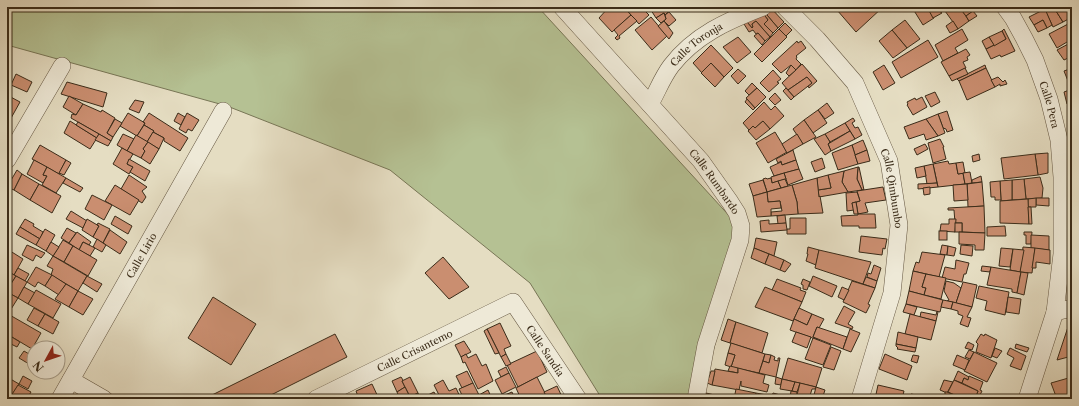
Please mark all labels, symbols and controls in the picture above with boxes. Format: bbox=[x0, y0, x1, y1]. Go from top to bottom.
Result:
street label: Calle Toronja bbox=[667, 19, 725, 69]
street label: Calle Pera bbox=[1037, 79, 1063, 130]
street label: Calle Rumbardo bbox=[687, 146, 743, 217]
street label: Calle Qimbumbo bbox=[878, 146, 906, 229]
street label: Calle Lirio bbox=[123, 230, 159, 280]
street label: Calle Sandía bbox=[524, 322, 568, 379]
street label: Calle Crisantemo bbox=[375, 326, 455, 375]
north arrow bbox=[26, 340, 66, 380]
text: N bbox=[30, 358, 47, 375]

